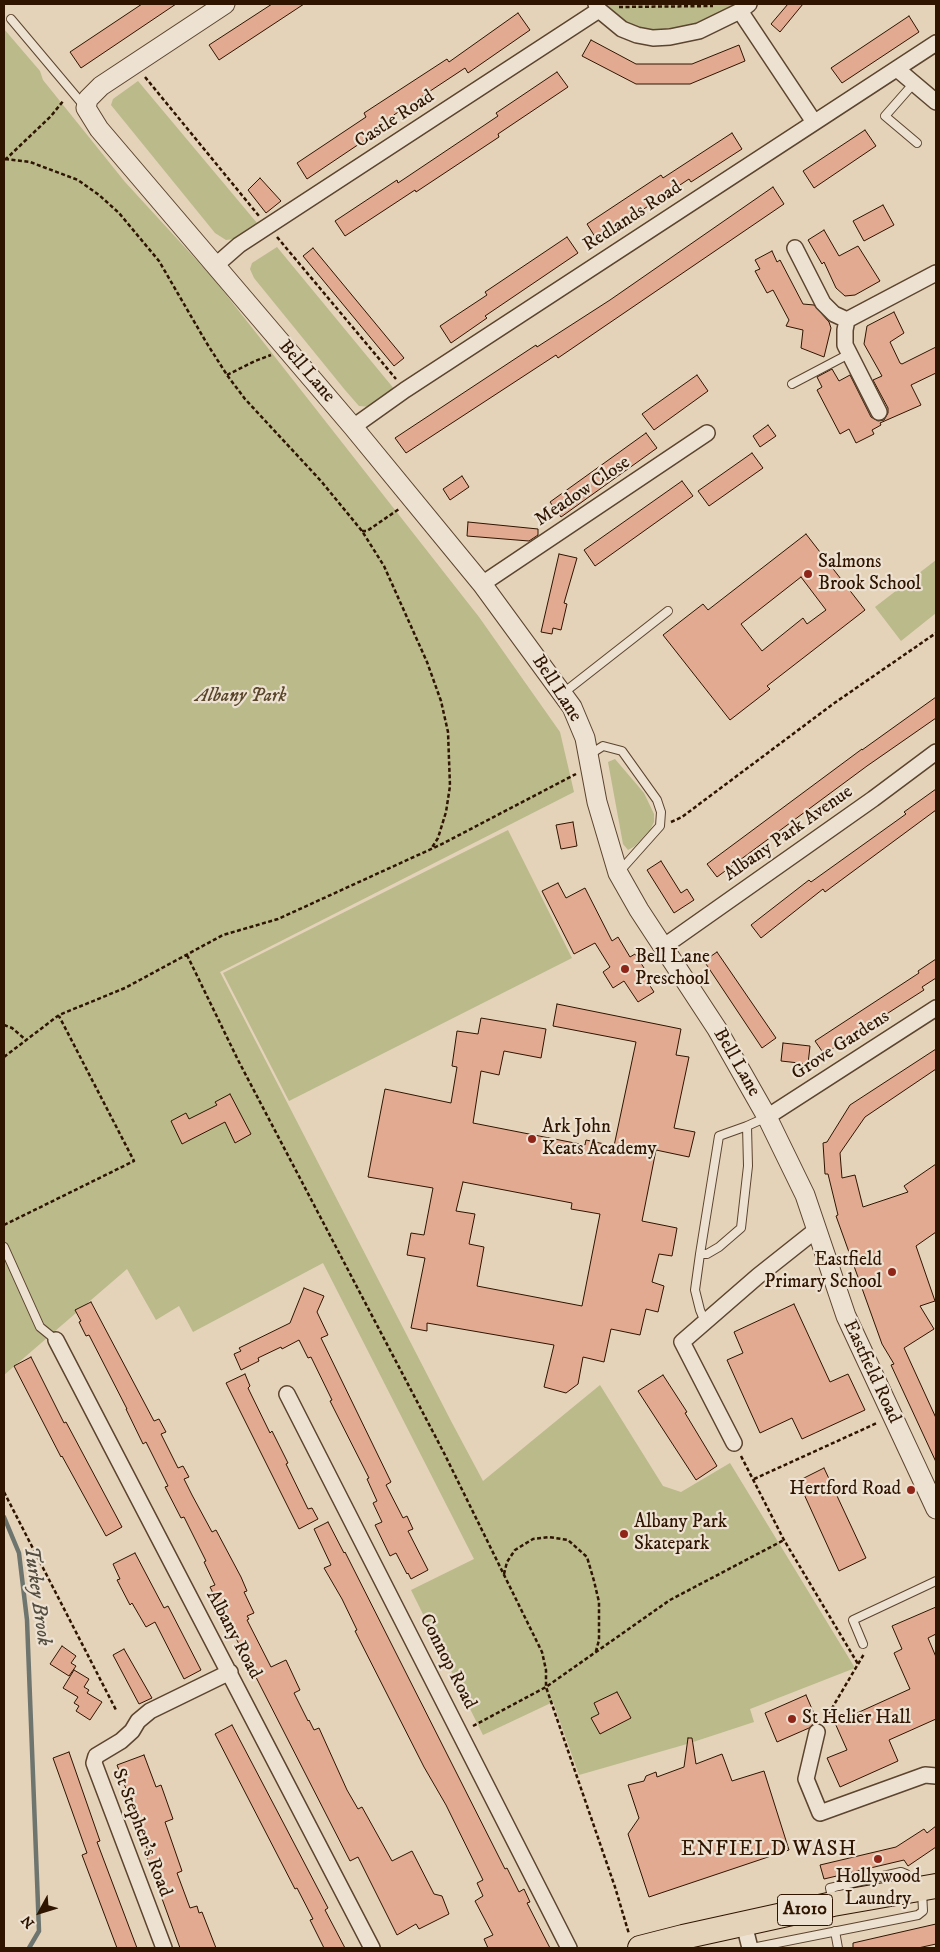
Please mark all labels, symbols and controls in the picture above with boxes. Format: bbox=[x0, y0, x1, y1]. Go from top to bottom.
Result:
street label: Castle Road bbox=[351, 86, 439, 154]
street label: Redlands Road bbox=[579, 177, 687, 257]
street label: Bell Lane bbox=[273, 336, 339, 408]
street label: Meadow Close bbox=[531, 452, 635, 532]
place label: Salmons Brook School bbox=[818, 552, 921, 596]
marker: Salmons Brook School bbox=[802, 568, 814, 580]
street label: Bell Lane bbox=[526, 651, 586, 727]
park label: Albany Park bbox=[195, 686, 287, 708]
street label: Albany Park Avenue bbox=[720, 781, 858, 887]
place label: Bell Lane Preschool bbox=[635, 947, 710, 991]
marker: Bell Lane Preschool bbox=[619, 963, 631, 975]
street label: Grove Gardens bbox=[788, 1006, 894, 1086]
street label: Bell Lane bbox=[707, 1025, 765, 1101]
place label: Ark John Keats Academy bbox=[542, 1117, 656, 1161]
marker: Ark John Keats Academy bbox=[526, 1133, 538, 1145]
place label: Eastfield Primary School bbox=[764, 1250, 882, 1294]
marker: Eastfield Primary School bbox=[886, 1266, 898, 1278]
street label: Eastfield Road bbox=[837, 1317, 905, 1427]
place label: Hertford Road bbox=[789, 1479, 901, 1501]
marker: Hertford Road bbox=[905, 1484, 917, 1496]
place label: Albany Park Skatepark bbox=[634, 1512, 727, 1556]
marker: Albany Park Skatepark bbox=[618, 1528, 630, 1540]
water label: Turkey Brook bbox=[17, 1545, 55, 1647]
street label: Albany Road bbox=[200, 1587, 266, 1683]
street label: Connop Road bbox=[413, 1611, 481, 1713]
place label: St Helier Hall bbox=[802, 1708, 911, 1730]
marker: St Helier Hall bbox=[786, 1713, 798, 1725]
street label: St Stephen's Road bbox=[106, 1766, 176, 1900]
district label: ENFIELD WASH bbox=[679, 1838, 859, 1864]
marker: Hollywood Laundry bbox=[872, 1853, 884, 1865]
place label: Hollywood Laundry bbox=[835, 1867, 921, 1911]
north arrow bbox=[15, 1887, 65, 1937]
road number: A1010 bbox=[778, 1894, 832, 1926]
text: N bbox=[18, 1911, 39, 1932]

